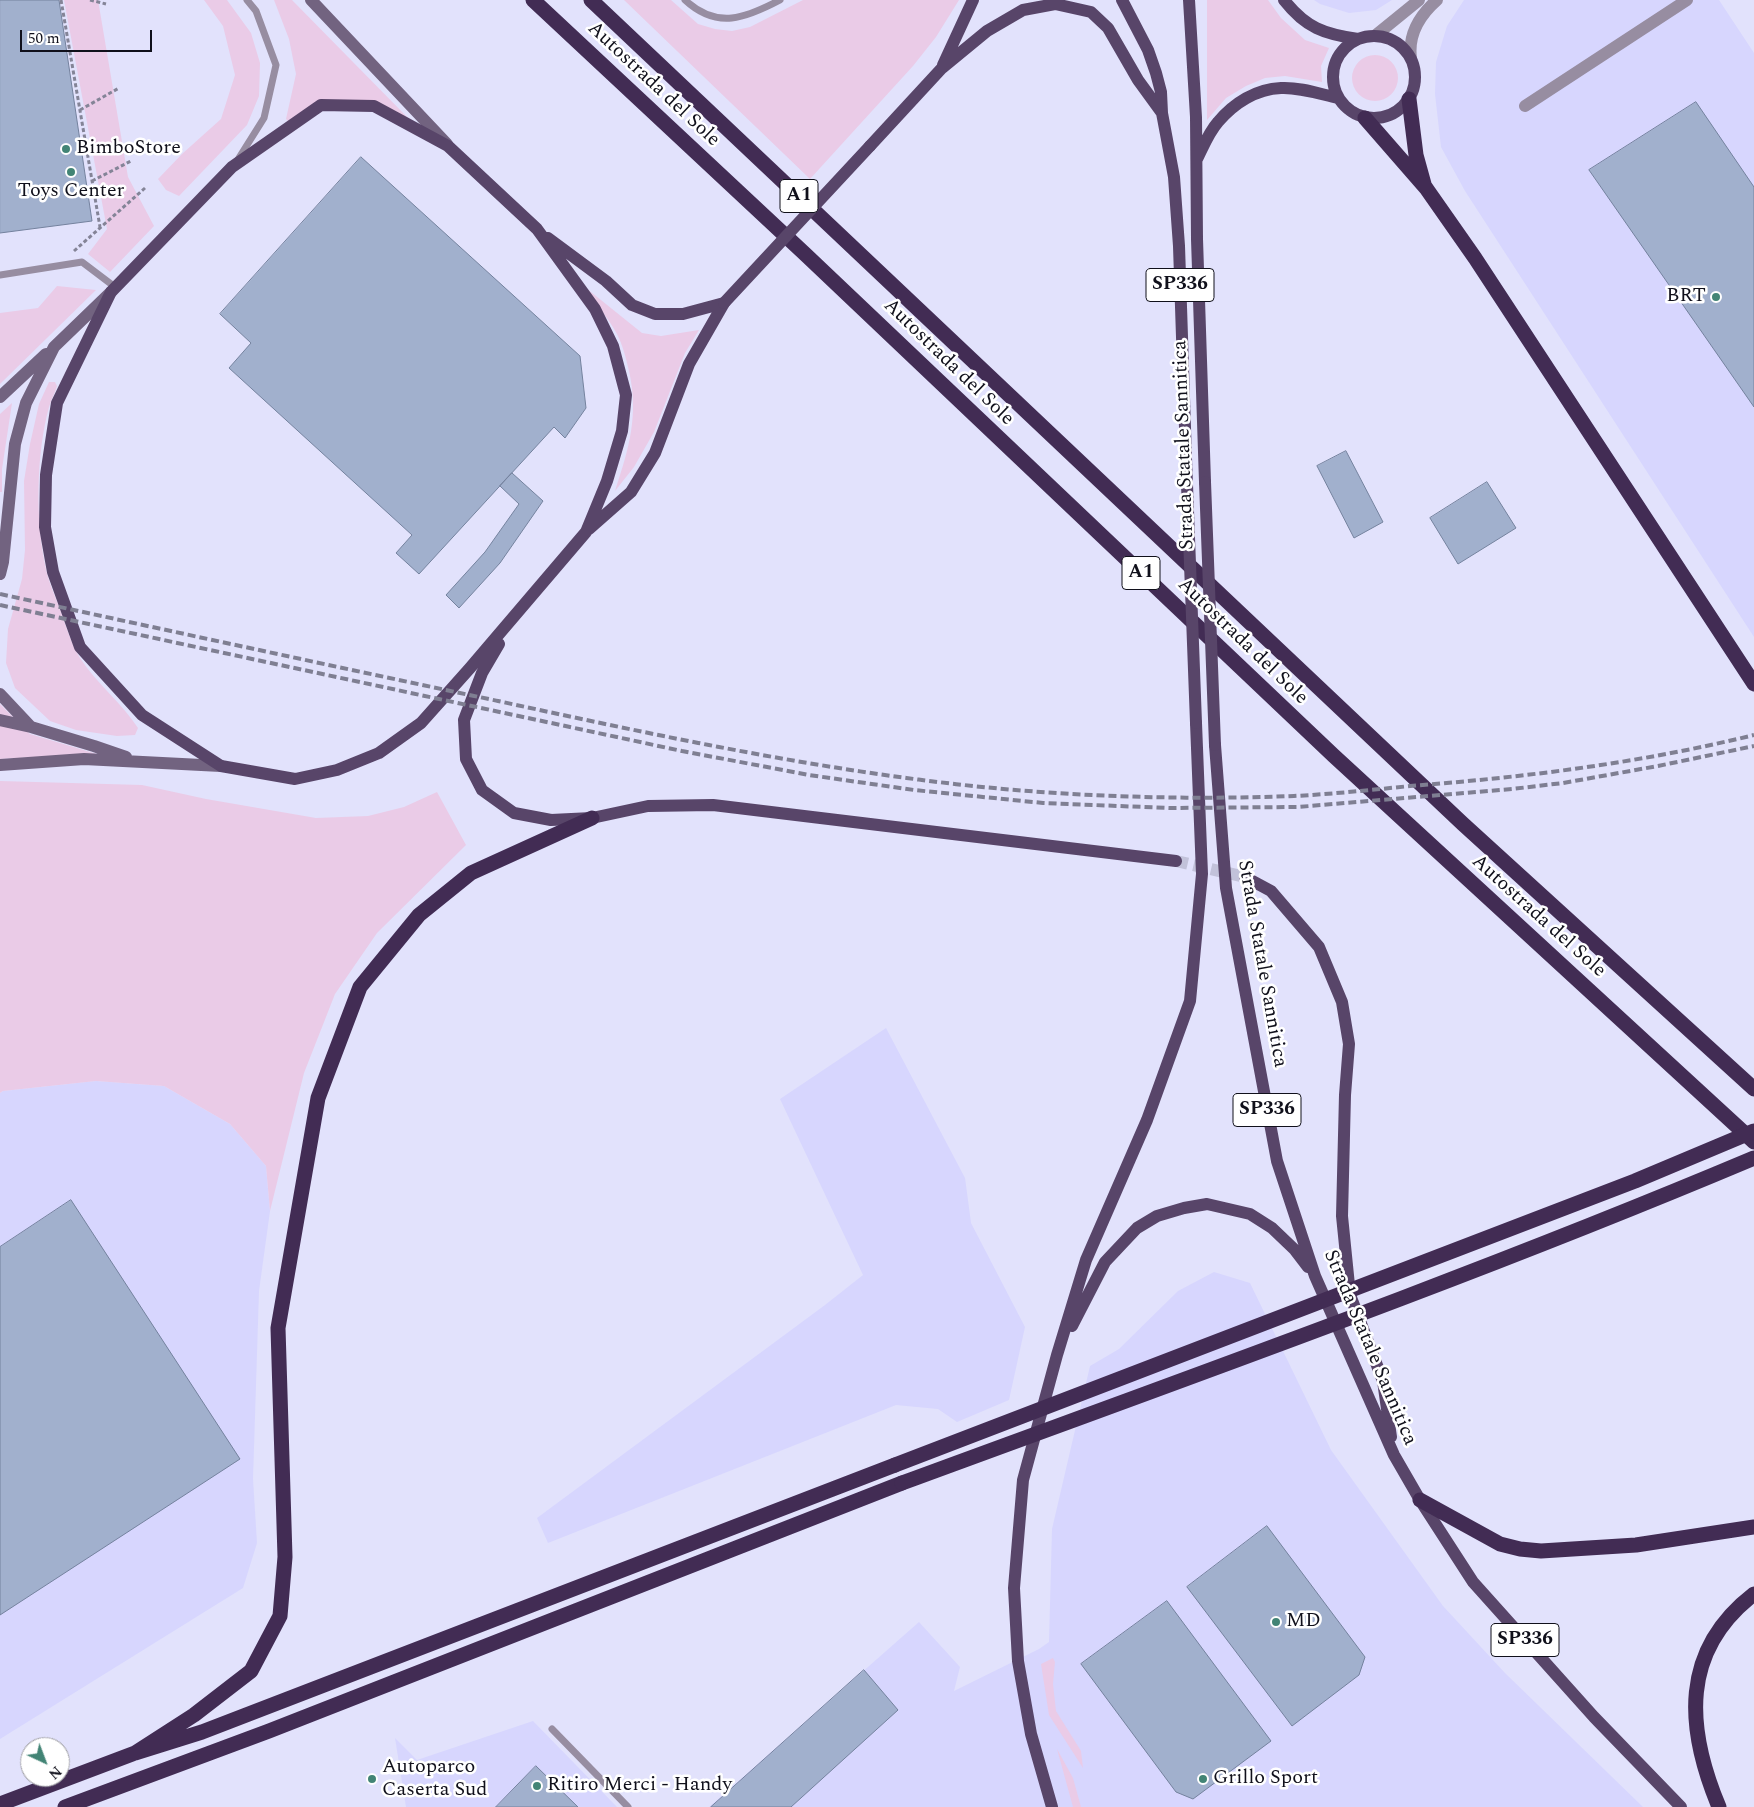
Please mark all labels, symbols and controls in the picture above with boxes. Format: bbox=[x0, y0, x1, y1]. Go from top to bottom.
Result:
street label: Autostrada del Sole bbox=[582, 17, 724, 153]
scale bar bbox=[22, 20, 155, 52]
text: 50 m bbox=[28, 27, 60, 50]
place label: BimboStore bbox=[76, 137, 181, 161]
marker: BimboStore bbox=[60, 143, 72, 155]
marker: Toys Center bbox=[65, 166, 77, 178]
place label: Toys Center bbox=[17, 180, 125, 204]
road number: A1 bbox=[780, 180, 818, 212]
road number: SP336 bbox=[1146, 268, 1214, 302]
place label: BRT bbox=[1666, 285, 1706, 309]
marker: BRT bbox=[1710, 291, 1722, 303]
street label: Autostrada del Sole bbox=[878, 294, 1018, 432]
street label: Strada Statale Sannitica bbox=[1169, 340, 1201, 550]
road number: A1 bbox=[1122, 556, 1160, 590]
street label: Autostrada del Sole bbox=[1172, 573, 1312, 711]
street label: Autostrada del Sole bbox=[1466, 850, 1610, 984]
street label: Strada Statale Sannitica bbox=[1231, 859, 1291, 1069]
road number: SP336 bbox=[1233, 1094, 1301, 1126]
street label: Strada Statale Sannitica bbox=[1317, 1247, 1421, 1449]
place label: MD bbox=[1286, 1610, 1321, 1634]
marker: MD bbox=[1270, 1616, 1282, 1628]
road number: SP336 bbox=[1491, 1624, 1559, 1656]
north arrow bbox=[20, 1737, 70, 1787]
place label: Autoparco Caserta Sud bbox=[382, 1756, 487, 1803]
text: N bbox=[44, 1761, 66, 1784]
place label: Grillo Sport bbox=[1213, 1767, 1318, 1791]
marker: Autoparco Caserta Sud bbox=[366, 1773, 378, 1785]
marker: Grillo Sport bbox=[1197, 1773, 1209, 1785]
place label: Ritiro Merci - Handy bbox=[547, 1774, 732, 1798]
marker: Ritiro Merci - Handy bbox=[531, 1780, 543, 1792]

